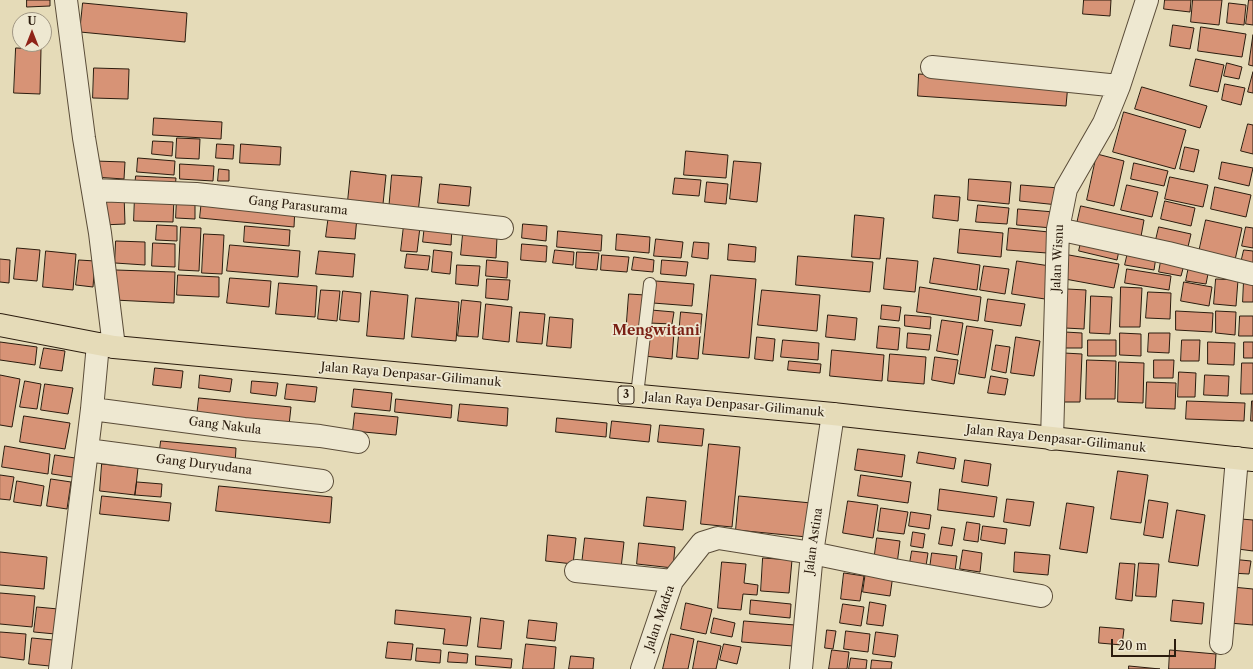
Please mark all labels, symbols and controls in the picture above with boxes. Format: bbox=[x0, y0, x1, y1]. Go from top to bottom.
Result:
north arrow bbox=[12, 12, 52, 52]
text: U bbox=[28, 14, 36, 28]
street label: Gang Parasurama bbox=[248, 194, 348, 218]
street label: Jalan Wisnu bbox=[1049, 224, 1067, 292]
district label: Mengwitani bbox=[612, 323, 700, 339]
street label: Jalan Raya Denpasar-Gilimanuk bbox=[320, 360, 502, 390]
road number: 3 bbox=[618, 386, 634, 404]
street label: Jalan Raya Denpasar-Gilimanuk bbox=[643, 390, 825, 420]
street label: Gang Nakula bbox=[188, 414, 262, 438]
street label: Jalan Raya Denpasar-Gilimanuk bbox=[965, 422, 1147, 456]
street label: Gang Duryudana bbox=[155, 452, 253, 478]
street label: Jalan Astina bbox=[802, 507, 826, 575]
street label: Jalan Madra bbox=[642, 584, 678, 652]
scale bar bbox=[1113, 631, 1178, 657]
text: 20 m bbox=[1118, 638, 1147, 653]

